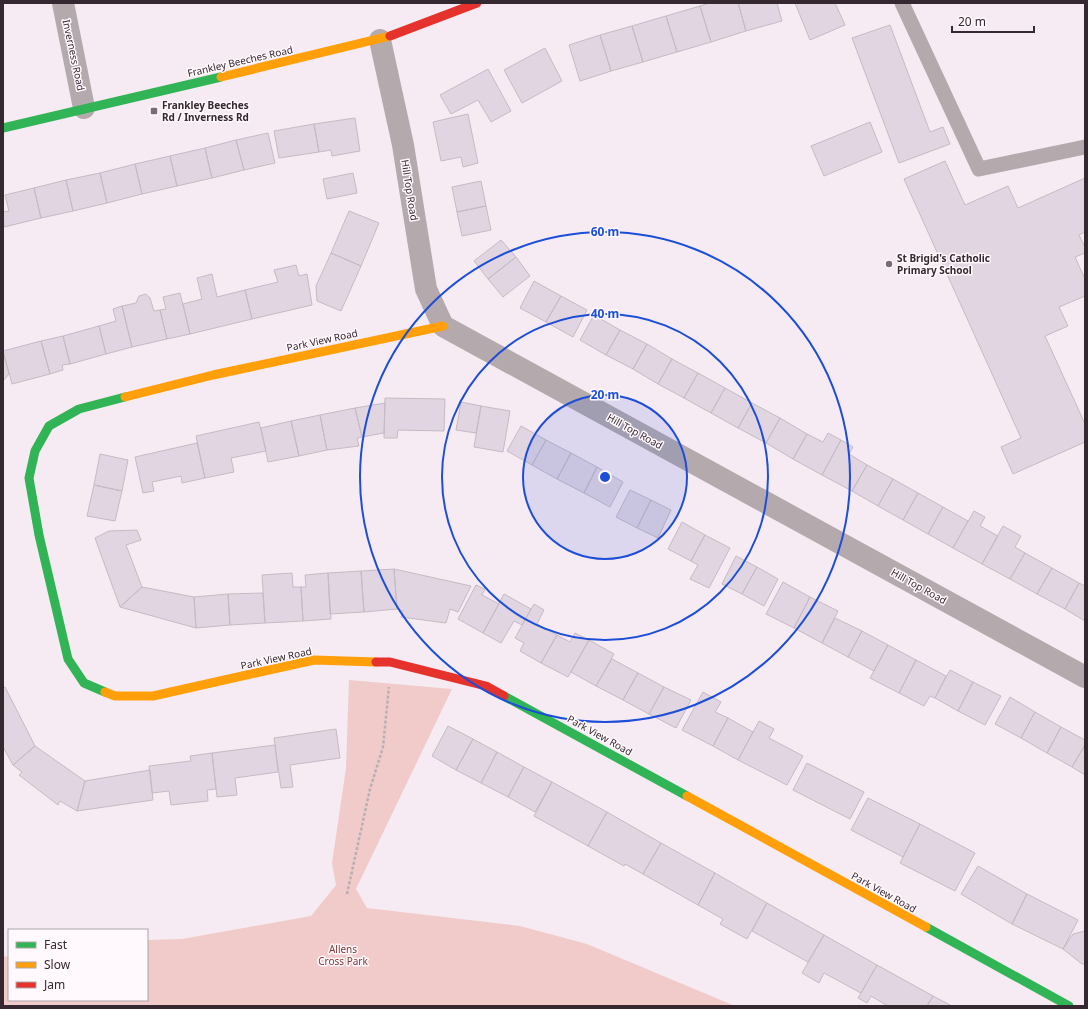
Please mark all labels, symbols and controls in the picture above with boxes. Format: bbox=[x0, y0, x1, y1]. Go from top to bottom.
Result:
scale bar bbox=[952, 8, 1034, 34]
text: 20 m bbox=[958, 13, 986, 30]
street label: Inverness Road bbox=[60, 18, 88, 92]
street label: Frankley Beeches Road bbox=[186, 42, 294, 80]
place label: Frankley Beeches Rd / Inverness Rd bbox=[162, 98, 249, 124]
marker: Frankley Beeches Rd / Inverness Rd bbox=[149, 106, 159, 116]
street label: Hill Top Road bbox=[398, 159, 422, 221]
text: 60 m bbox=[591, 223, 619, 240]
place label: St Brigid's Catholic Primary School bbox=[897, 251, 990, 277]
marker: St Brigid's Catholic Primary School bbox=[884, 259, 894, 269]
text: 40 m bbox=[591, 305, 619, 322]
street label: Park View Road bbox=[285, 326, 359, 354]
text: 20 m bbox=[591, 386, 619, 403]
street label: Hill Top Road bbox=[605, 410, 665, 452]
centre of rings bbox=[598, 470, 612, 484]
street label: Hill Top Road bbox=[889, 565, 949, 607]
street label: Park View Road bbox=[239, 644, 313, 672]
street label: Park View Road bbox=[565, 711, 635, 759]
street label: Park View Road bbox=[849, 868, 919, 916]
legend bbox=[8, 929, 148, 1001]
text: Fast bbox=[44, 936, 68, 953]
park label: Allens Cross Park bbox=[318, 942, 368, 968]
text: Slow bbox=[44, 956, 71, 973]
text: Jam bbox=[43, 976, 65, 993]

